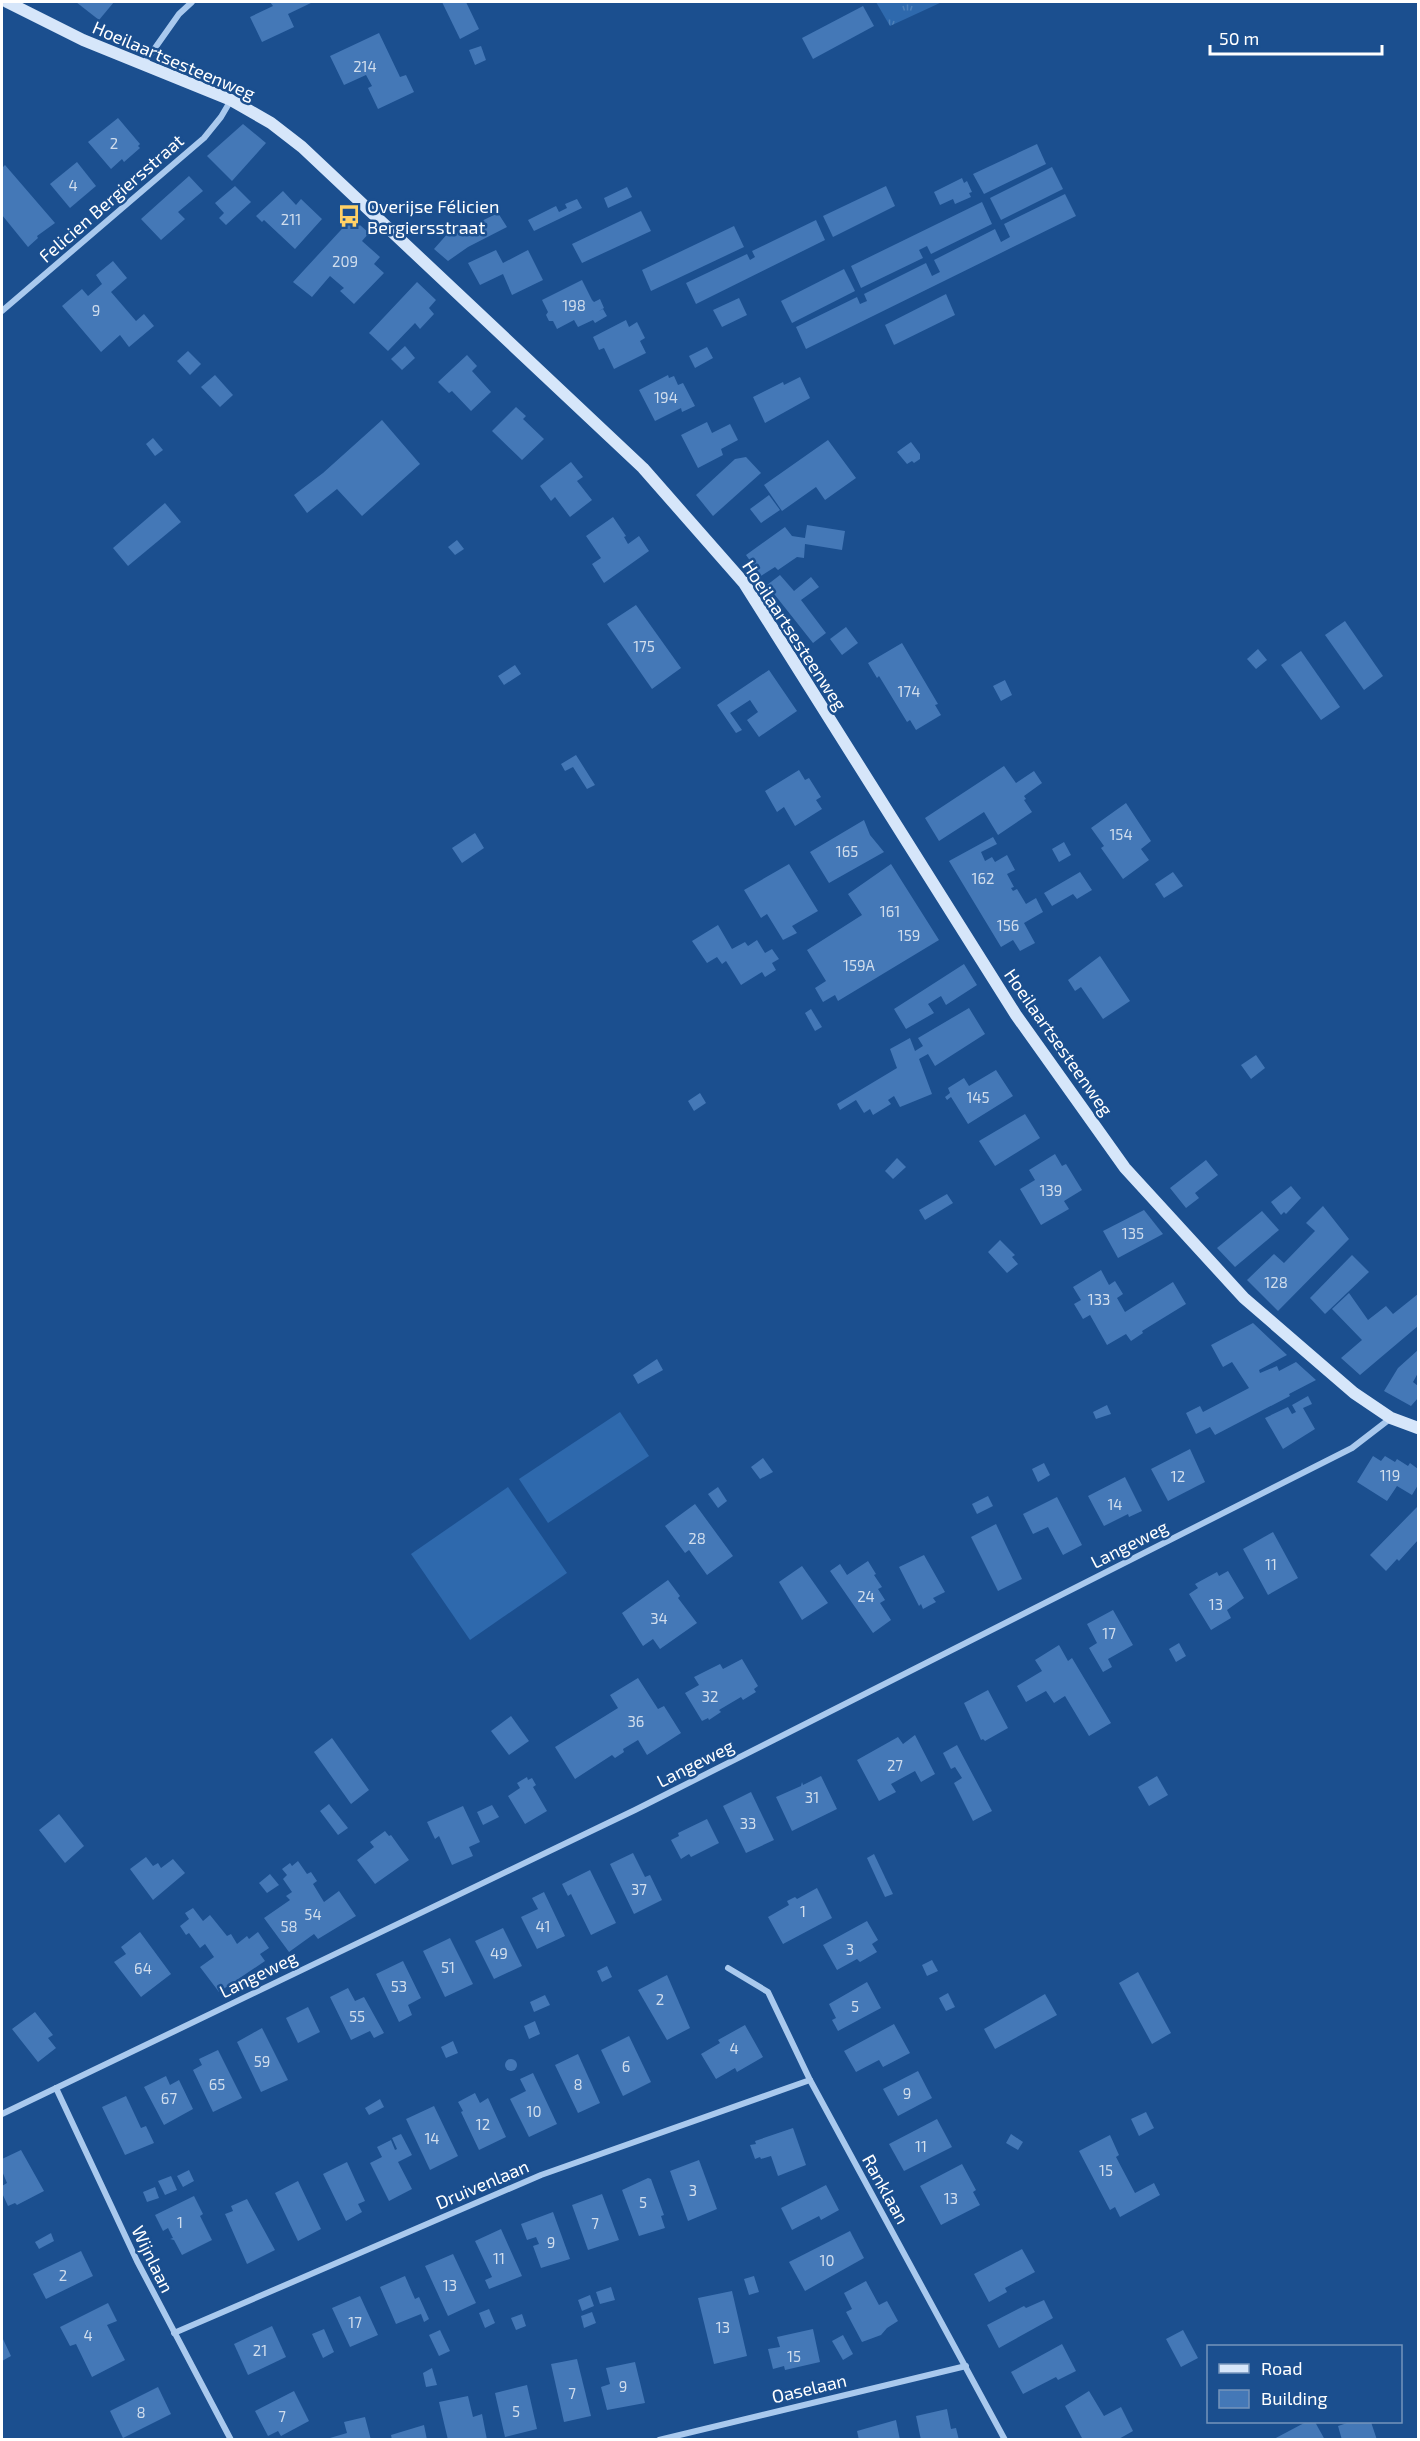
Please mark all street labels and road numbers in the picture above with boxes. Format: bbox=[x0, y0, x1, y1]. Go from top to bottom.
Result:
street label: Hoeilaartsesteenweg bbox=[89, 16, 259, 104]
street label: Felicien Bergiersstraat bbox=[34, 129, 188, 267]
street label: Hoeilaartsesteenweg bbox=[738, 556, 852, 714]
street label: Hoeilaartsesteenweg bbox=[1000, 964, 1118, 1120]
street label: Langeweg bbox=[1087, 1515, 1171, 1573]
street label: Langeweg bbox=[653, 1734, 737, 1792]
street label: Langeweg bbox=[216, 1946, 300, 2002]
street label: Ranklaan bbox=[858, 2150, 914, 2228]
street label: Druivenlaan bbox=[432, 2155, 532, 2213]
street label: Wijnlaan bbox=[127, 2222, 179, 2296]
street label: Oaselaan bbox=[769, 2369, 849, 2407]

